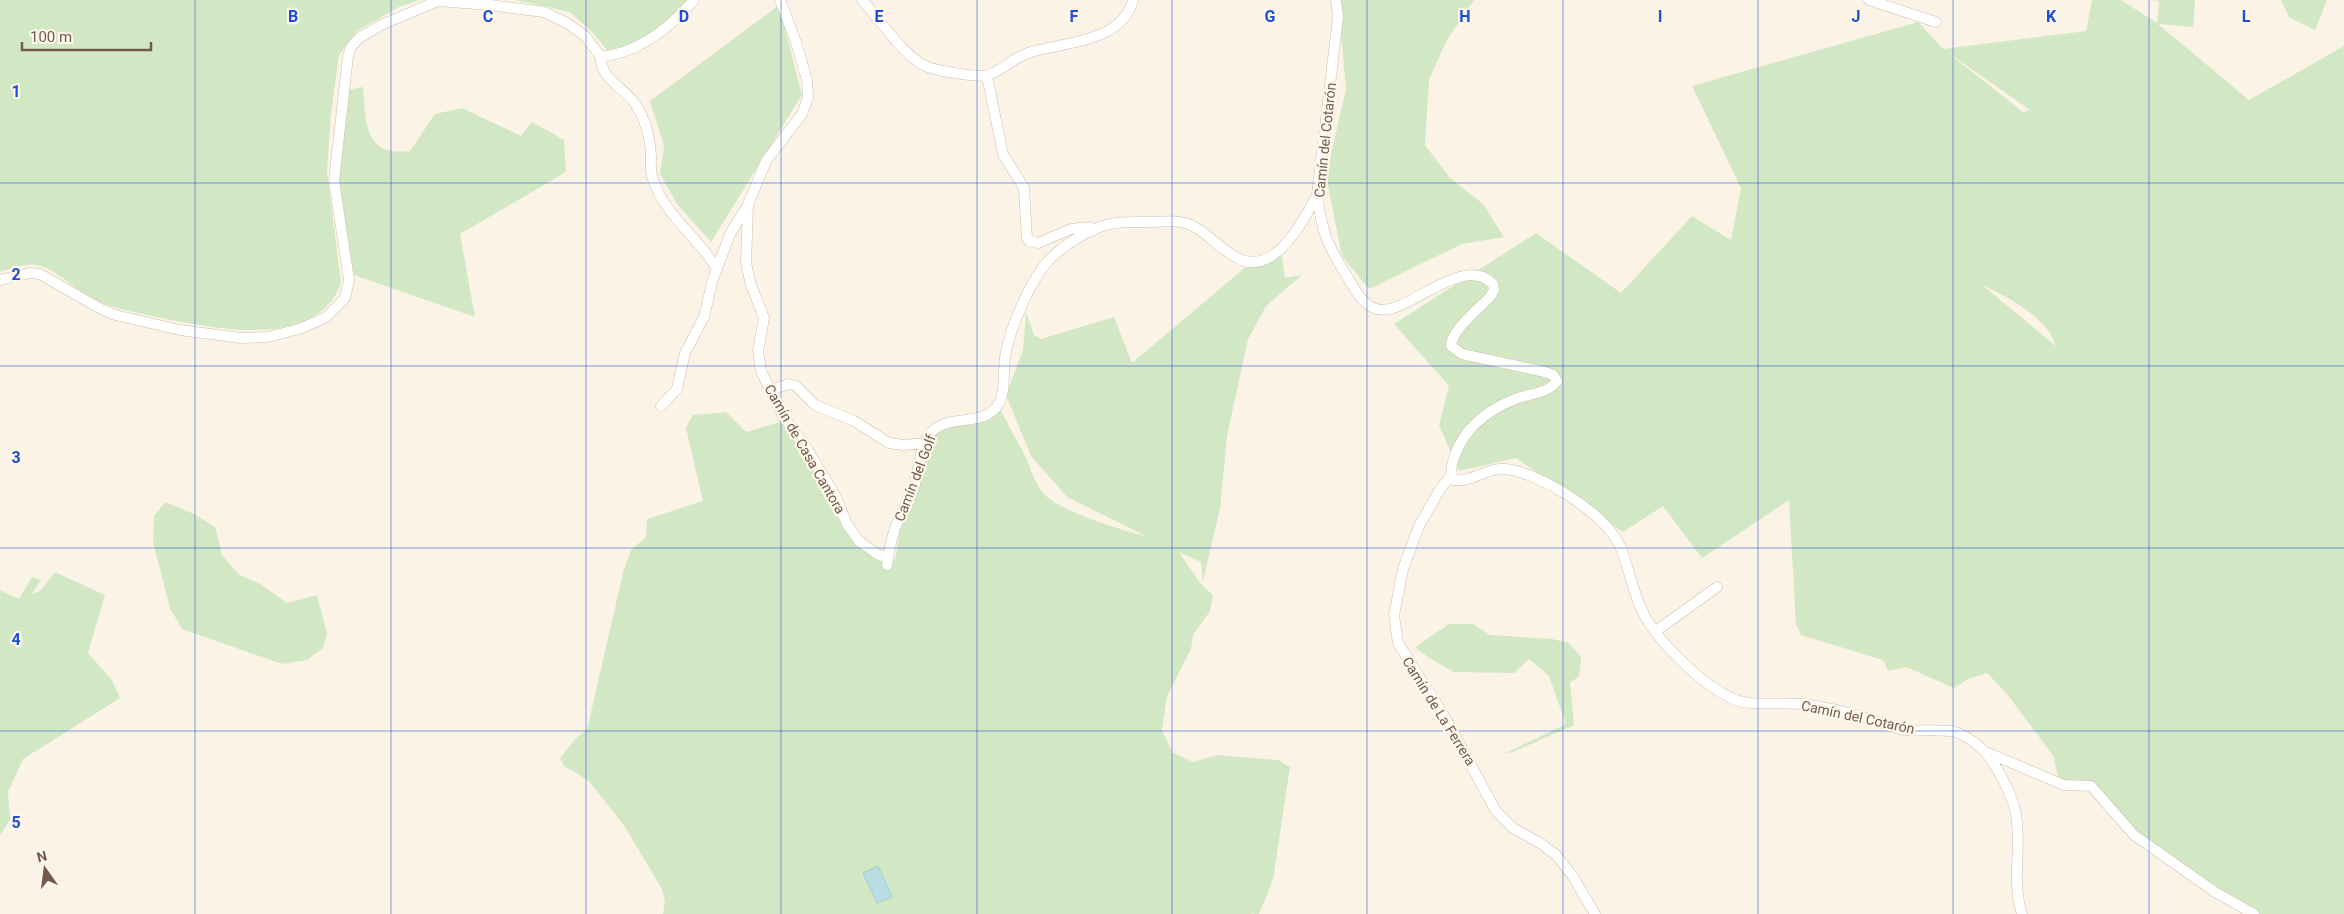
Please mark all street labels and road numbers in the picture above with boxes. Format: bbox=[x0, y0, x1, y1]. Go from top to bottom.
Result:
street label: Camín del Cotarón bbox=[1311, 82, 1339, 198]
street label: Camín de Casa Cantora bbox=[761, 382, 849, 516]
street label: Camín del Golf bbox=[891, 432, 939, 524]
street label: Camín de La Ferrera bbox=[1399, 654, 1479, 768]
street label: Camín del Cotarón bbox=[1800, 697, 1916, 737]

